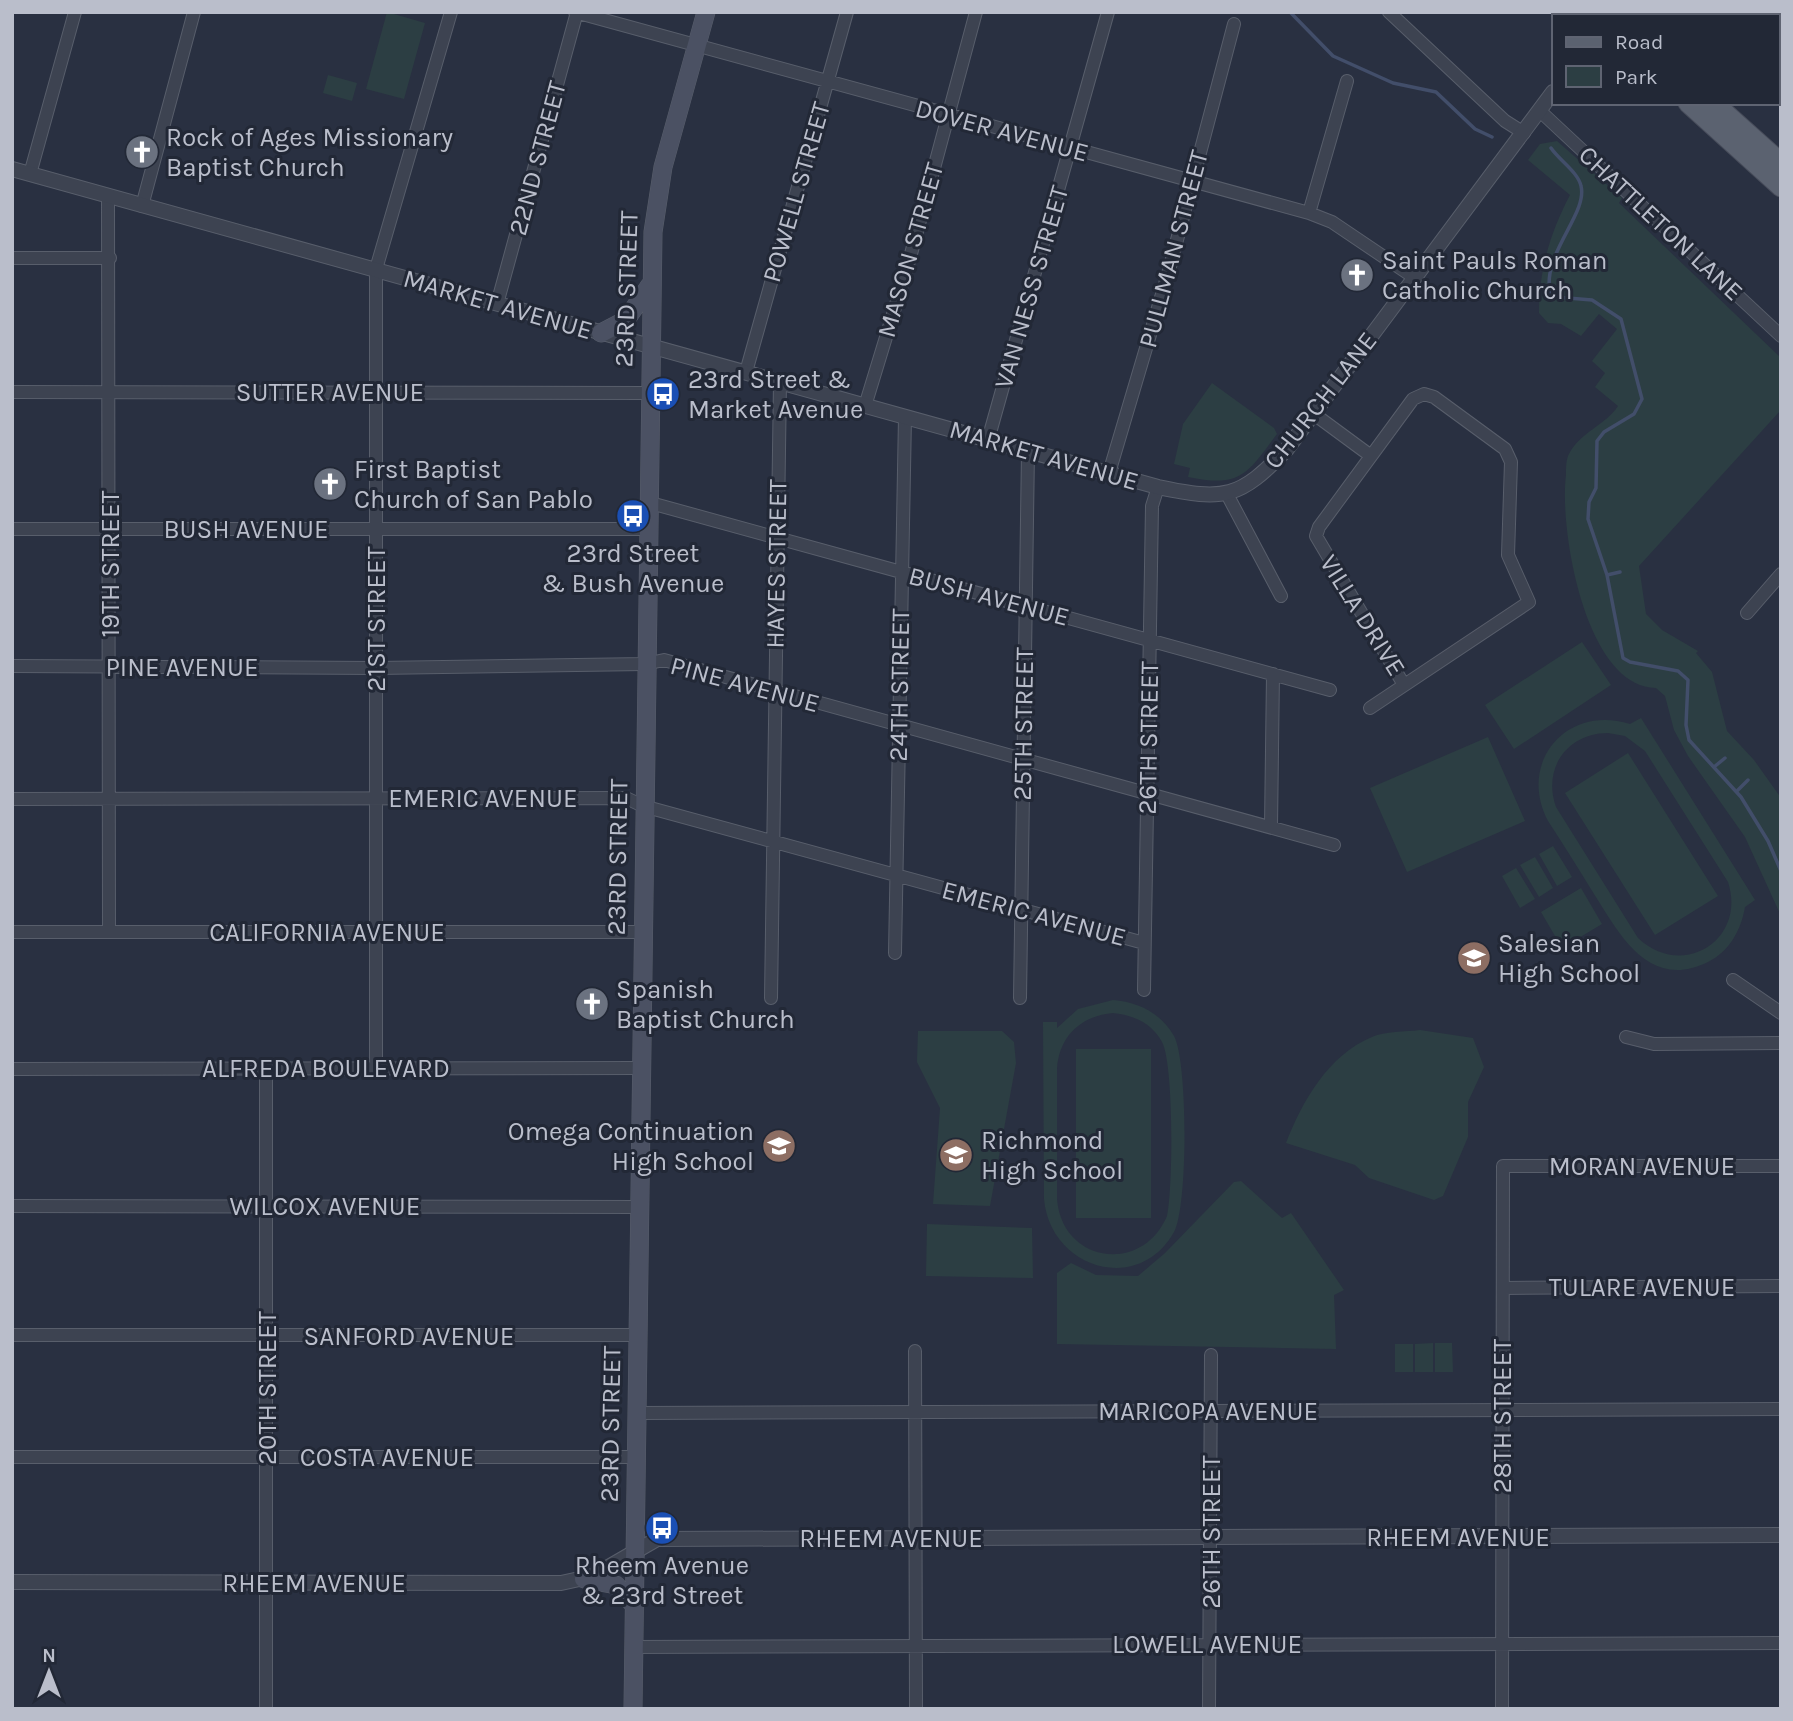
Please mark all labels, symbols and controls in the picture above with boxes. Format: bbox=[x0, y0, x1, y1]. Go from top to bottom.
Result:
legend bbox=[1552, 14, 1779, 105]
text: Road bbox=[1615, 30, 1663, 54]
text: Park bbox=[1615, 65, 1658, 89]
street label: 22ND STREET bbox=[502, 78, 573, 239]
street label: DOVER AVENUE bbox=[912, 92, 1092, 168]
street label: POWELL STREET bbox=[756, 98, 837, 286]
place label: Rock of Ages Missionary Baptist Church bbox=[166, 122, 453, 183]
church icon: Rock of Ages Missionary Baptist Church bbox=[123, 133, 161, 171]
street label: CHATTLETON LANE bbox=[1572, 139, 1749, 307]
street label: PULLMAN STREET bbox=[1132, 147, 1215, 351]
street label: MASON STREET bbox=[871, 159, 950, 341]
street label: VAN NESS STREET bbox=[988, 182, 1075, 392]
street label: 23RD STREET bbox=[608, 210, 645, 368]
place label: Saint Pauls Roman Catholic Church bbox=[1382, 245, 1607, 306]
church icon: Saint Pauls Roman Catholic Church bbox=[1338, 256, 1376, 294]
street label: MARKET AVENUE bbox=[400, 263, 596, 346]
street label: CHURCH LANE bbox=[1257, 326, 1383, 475]
place label: 23rd Street & Market Avenue bbox=[688, 364, 863, 425]
bus stop icon: 23rd Street & Market Avenue bbox=[644, 375, 682, 413]
street label: SUTTER AVENUE bbox=[236, 377, 424, 408]
street label: MARKET AVENUE bbox=[946, 414, 1142, 497]
place label: First Baptist Church of San Pablo bbox=[354, 454, 593, 515]
church icon: First Baptist Church of San Pablo bbox=[311, 465, 349, 503]
street label: HAYES STREET bbox=[760, 479, 793, 649]
street label: 19TH STREET bbox=[95, 490, 126, 638]
bus stop icon: 23rd Street & Bush Avenue bbox=[614, 497, 652, 535]
street label: BUSH AVENUE bbox=[163, 514, 329, 545]
place label: 23rd Street & Bush Avenue bbox=[542, 538, 724, 599]
street label: 21ST STREET bbox=[361, 546, 392, 692]
street label: VILLA DRIVE bbox=[1313, 549, 1412, 682]
street label: BUSH AVENUE bbox=[905, 560, 1073, 633]
street label: 24TH STREET bbox=[883, 608, 916, 762]
street label: 25TH STREET bbox=[1007, 647, 1040, 801]
street label: PINE AVENUE bbox=[667, 650, 823, 719]
street label: PINE AVENUE bbox=[105, 652, 259, 683]
street label: 26TH STREET bbox=[1132, 661, 1165, 815]
street label: 23RD STREET bbox=[601, 778, 634, 936]
street label: EMERIC AVENUE bbox=[388, 783, 578, 814]
street label: EMERIC AVENUE bbox=[938, 874, 1129, 953]
street label: CALIFORNIA AVENUE bbox=[209, 917, 445, 948]
place label: Salesian High School bbox=[1498, 928, 1640, 989]
school or university icon: Salesian High School bbox=[1455, 939, 1493, 977]
place label: Spanish Baptist Church bbox=[616, 974, 795, 1035]
church icon: Spanish Baptist Church bbox=[573, 985, 611, 1023]
street label: ALFREDA BOULEVARD bbox=[202, 1053, 450, 1084]
place label: Omega Continuation High School bbox=[508, 1116, 754, 1177]
place label: Richmond High School bbox=[981, 1125, 1123, 1186]
school or university icon: Omega Continuation High School bbox=[760, 1127, 798, 1165]
school or university icon: Richmond High School bbox=[937, 1136, 975, 1174]
street label: MORAN AVENUE bbox=[1549, 1151, 1735, 1182]
street label: WILCOX AVENUE bbox=[230, 1191, 420, 1222]
street label: TULARE AVENUE bbox=[1549, 1272, 1735, 1303]
street label: 20TH STREET bbox=[252, 1311, 283, 1465]
street label: SANFORD AVENUE bbox=[304, 1321, 514, 1352]
street label: 28TH STREET bbox=[1487, 1339, 1518, 1493]
street label: 23RD STREET bbox=[594, 1345, 627, 1503]
street label: MARICOPA AVENUE bbox=[1098, 1396, 1318, 1427]
street label: COSTA AVENUE bbox=[300, 1442, 474, 1473]
street label: 26TH STREET bbox=[1196, 1455, 1227, 1609]
bus stop icon: Rheem Avenue & 23rd Street bbox=[643, 1509, 681, 1547]
street label: RHEEM AVENUE bbox=[1366, 1522, 1550, 1553]
street label: RHEEM AVENUE bbox=[799, 1523, 983, 1554]
place label: Rheem Avenue & 23rd Street bbox=[575, 1550, 749, 1611]
street label: RHEEM AVENUE bbox=[222, 1568, 406, 1599]
street label: LOWELL AVENUE bbox=[1112, 1629, 1302, 1660]
north arrow bbox=[14, 1637, 84, 1707]
text: N bbox=[42, 1645, 56, 1667]

